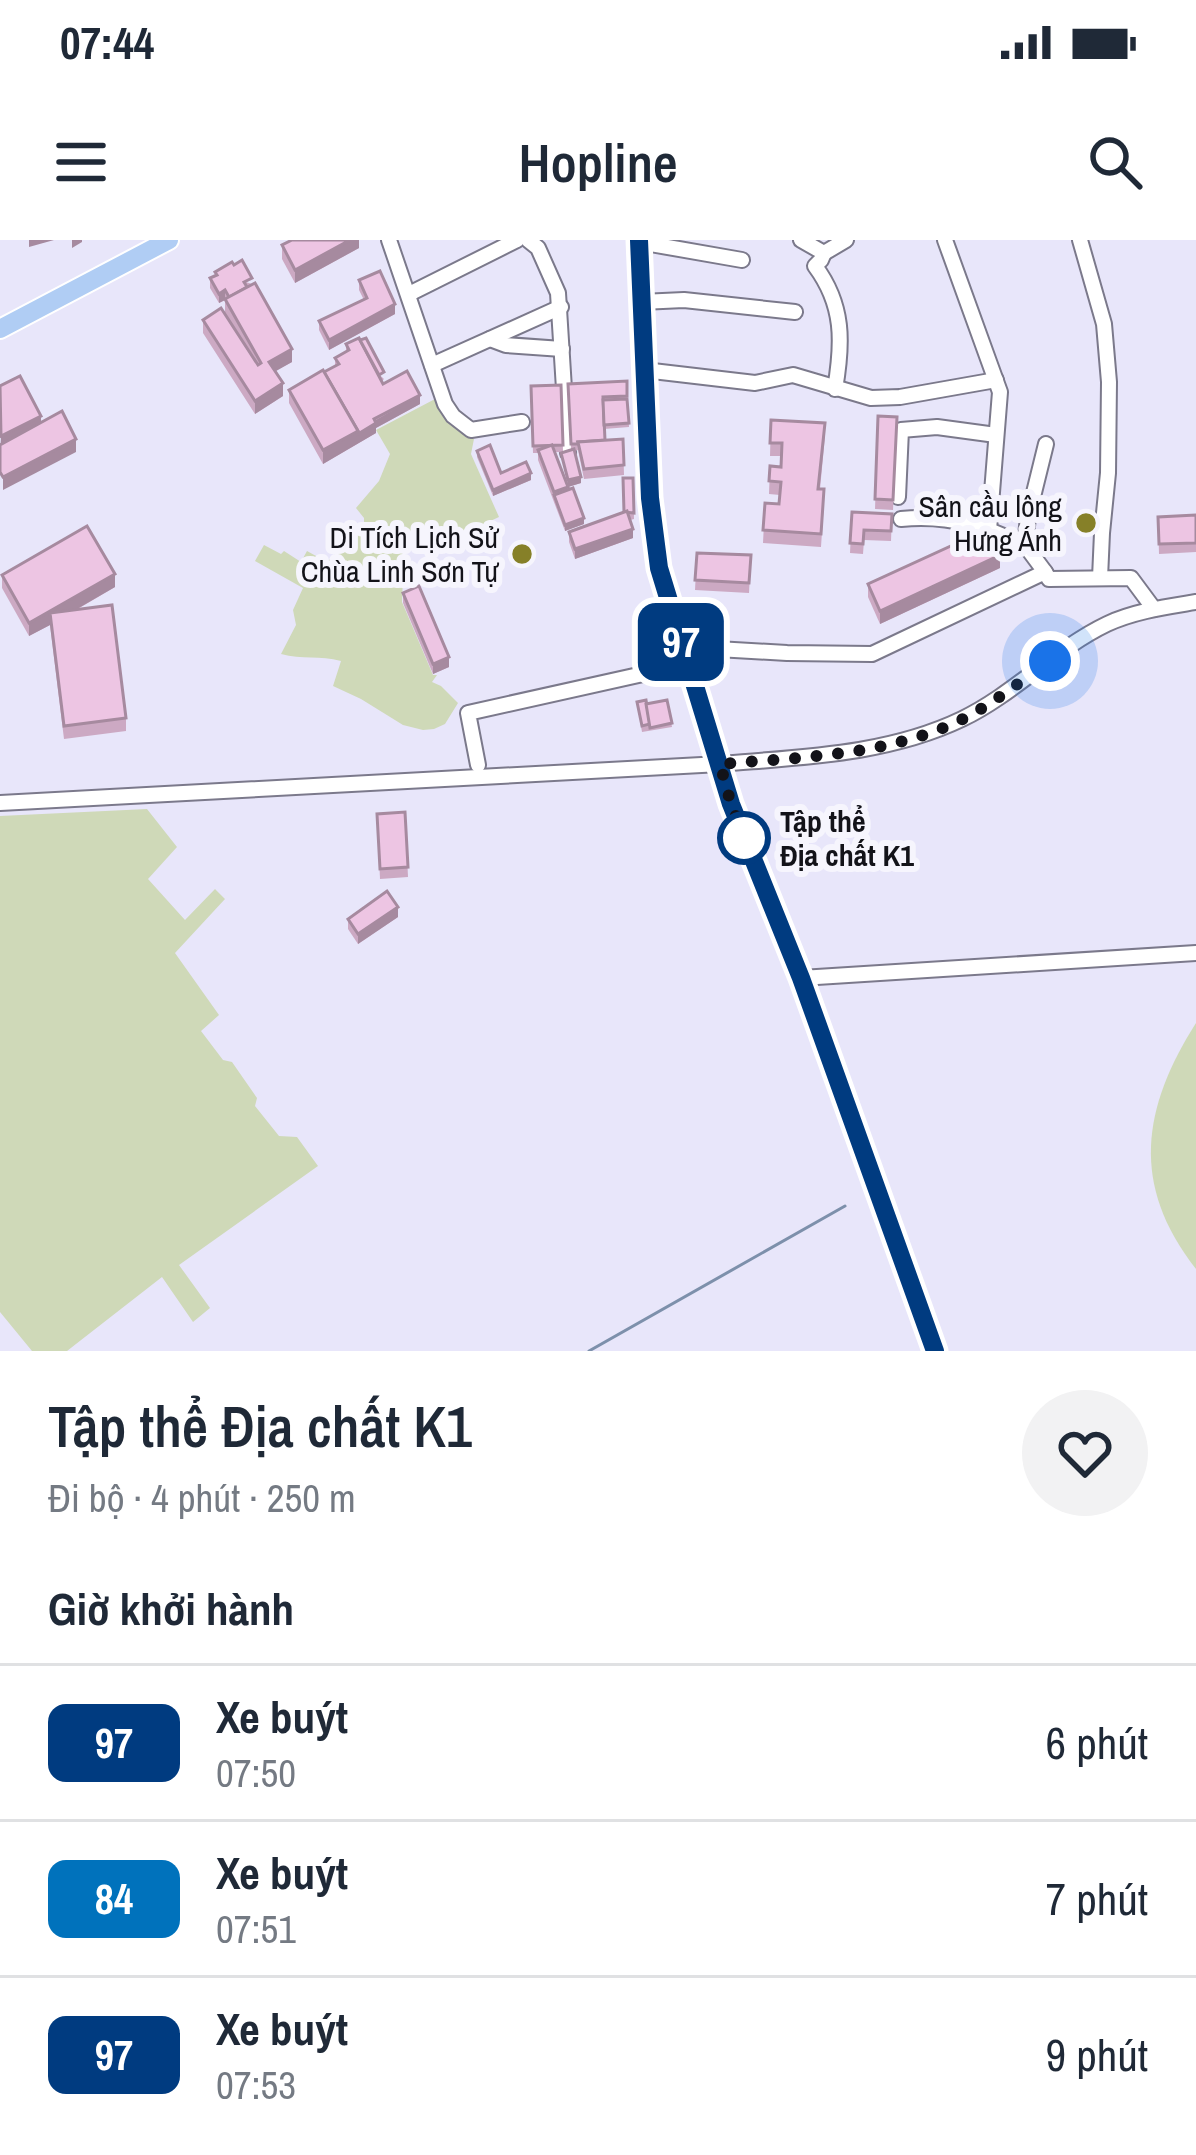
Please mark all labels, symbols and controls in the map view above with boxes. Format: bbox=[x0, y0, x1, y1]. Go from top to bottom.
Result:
text: 07:44 bbox=[60, 12, 154, 73]
text: Hopline bbox=[518, 126, 678, 199]
icon: menu bbox=[48, 129, 114, 195]
icon: search bbox=[1082, 129, 1148, 195]
place label: Sân cầu lông Hưng Ánh bbox=[918, 486, 1062, 560]
marker: Sân cầu lông Hưng Ánh bbox=[1073, 510, 1099, 536]
place label: Di Tích Lịch Sử Chùa Linh Sơn Tự bbox=[301, 517, 499, 591]
marker: Di Tích Lịch Sử Chùa Linh Sơn Tự bbox=[509, 541, 535, 567]
line badge: 97 bbox=[627, 603, 735, 681]
text: 97 bbox=[662, 614, 700, 670]
your location bbox=[1020, 631, 1080, 691]
place label: Tập thể Địa chất K1 bbox=[780, 801, 914, 875]
marker: Tập thể Địa chất K1 bbox=[719, 813, 769, 863]
text: Tập thể Địa chất K1 bbox=[48, 1388, 472, 1465]
button: heart bbox=[1022, 1390, 1148, 1516]
text: Đi bộ · 4 phút · 250 m bbox=[48, 1472, 356, 1524]
text: Giờ khởi hành bbox=[48, 1578, 294, 1639]
text: Xe buýt bbox=[216, 1686, 348, 1747]
text: 6 phút bbox=[1045, 1712, 1148, 1773]
text: 97 bbox=[95, 1715, 133, 1771]
text: 07:50 bbox=[216, 1747, 296, 1799]
text: Xe buýt bbox=[216, 1842, 348, 1903]
text: 7 phút bbox=[1045, 1868, 1148, 1929]
text: 84 bbox=[95, 1871, 133, 1927]
text: 07:51 bbox=[216, 1903, 296, 1955]
text: Xe buýt bbox=[216, 1998, 348, 2059]
text: 9 phút bbox=[1045, 2024, 1148, 2085]
text: 97 bbox=[95, 2027, 133, 2083]
text: 07:53 bbox=[216, 2059, 296, 2111]

